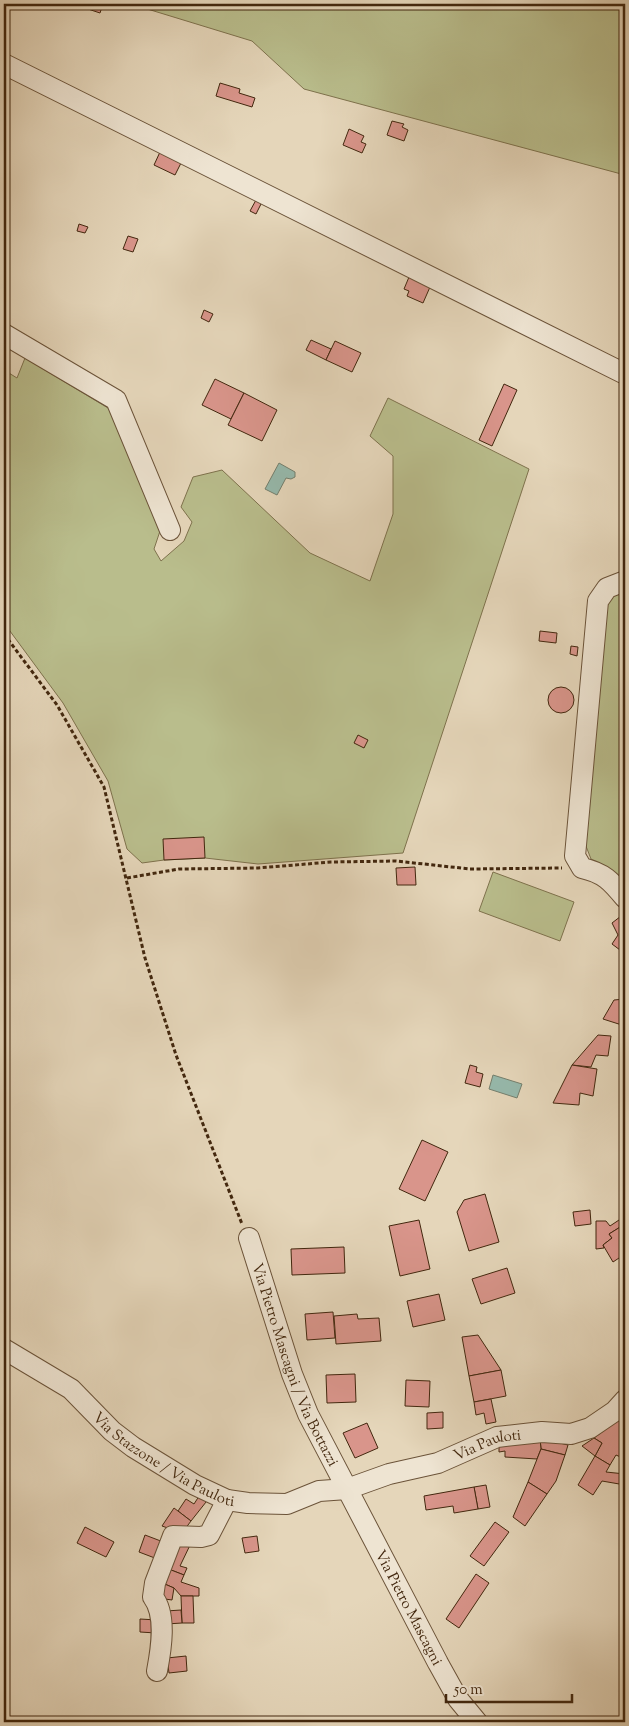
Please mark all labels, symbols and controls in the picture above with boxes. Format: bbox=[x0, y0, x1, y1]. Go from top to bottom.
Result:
street label: Via Pietro Mascagni / Via Bottazzi bbox=[246, 1261, 343, 1471]
street label: Via Stazzone / Via Pauloti bbox=[87, 1408, 236, 1513]
street label: Via Pauloti bbox=[451, 1425, 522, 1467]
street label: Via Pietro Mascagni bbox=[369, 1547, 447, 1670]
scale bar bbox=[446, 1671, 573, 1703]
text: 50 m bbox=[453, 1680, 483, 1701]

